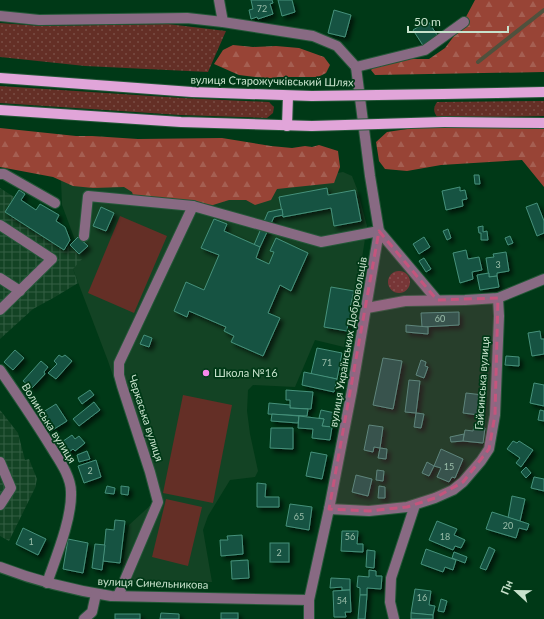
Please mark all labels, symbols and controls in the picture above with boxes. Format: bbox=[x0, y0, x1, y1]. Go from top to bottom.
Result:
house number: 72 bbox=[257, 3, 267, 14]
scale bar bbox=[408, 8, 508, 34]
text: 50 m bbox=[414, 14, 441, 29]
street label: вулиця Старожучківський Шлях bbox=[190, 73, 354, 88]
street label: вулиця Українських Добровольців bbox=[326, 256, 369, 428]
house number: 3 bbox=[495, 259, 501, 270]
house number: 60 bbox=[435, 313, 445, 324]
street label: Гайсинська вулиця bbox=[472, 336, 491, 430]
house number: 71 bbox=[322, 357, 332, 368]
place label: Школа №16 bbox=[214, 366, 278, 379]
marker: Школа №16 bbox=[201, 368, 211, 378]
street label: Черкаська вулиця bbox=[126, 373, 167, 463]
street label: Волинська вулиця bbox=[20, 380, 79, 465]
house number: 15 bbox=[444, 461, 454, 472]
house number: 2 bbox=[87, 465, 93, 476]
house number: 65 bbox=[294, 511, 304, 522]
house number: 20 bbox=[503, 520, 513, 531]
house number: 56 bbox=[345, 531, 355, 542]
house number: 18 bbox=[440, 531, 450, 542]
house number: 1 bbox=[28, 536, 34, 547]
house number: 2 bbox=[276, 547, 282, 558]
north arrow bbox=[496, 571, 536, 611]
street label: вулиця Синельникова bbox=[97, 574, 209, 591]
text: Пн bbox=[498, 578, 515, 596]
house number: 16 bbox=[417, 592, 427, 603]
house number: 54 bbox=[337, 595, 347, 606]

